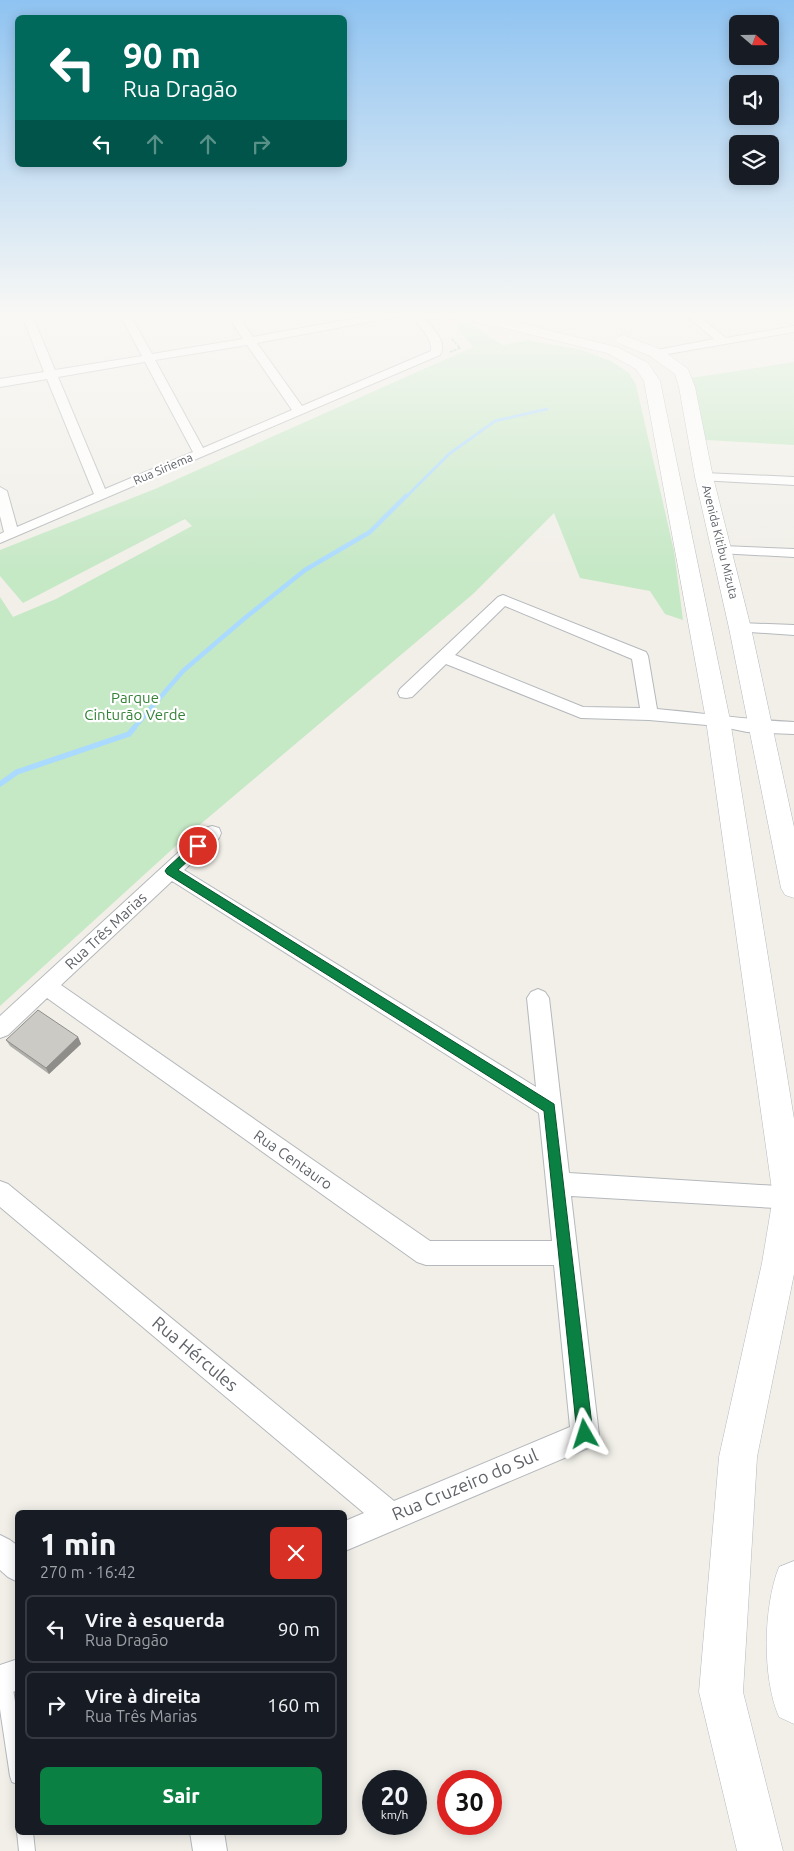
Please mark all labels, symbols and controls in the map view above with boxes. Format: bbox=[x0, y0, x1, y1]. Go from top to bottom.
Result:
north arrow bbox=[729, 15, 779, 65]
map controls bbox=[729, 15, 779, 185]
icon: left bbox=[40, 35, 105, 100]
text: 90 m bbox=[123, 35, 201, 75]
button: sound bbox=[729, 75, 779, 125]
text: Rua Dragão bbox=[123, 76, 238, 101]
icon: left bbox=[88, 130, 116, 158]
icon: ahead bbox=[141, 130, 169, 158]
icon: ahead bbox=[194, 130, 222, 158]
icon: right bbox=[247, 130, 275, 158]
button: layers bbox=[729, 135, 779, 185]
street label: Rua Siriema bbox=[131, 450, 194, 487]
street label: Avenida Kitibu Mizuta bbox=[700, 483, 741, 600]
park label: Parque Cinturão Verde bbox=[84, 689, 186, 723]
pin bbox=[177, 825, 219, 867]
icon: arrive bbox=[184, 832, 212, 860]
street label: Rua Três Marias bbox=[61, 889, 150, 973]
street label: Rua Centauro bbox=[251, 1126, 336, 1193]
street label: Rua Hércules bbox=[149, 1312, 243, 1395]
position arrow bbox=[558, 1407, 610, 1459]
street label: Rua Cruzeiro do Sul bbox=[389, 1444, 541, 1524]
text: 1 min bbox=[40, 1527, 116, 1561]
button: close bbox=[270, 1527, 322, 1579]
text: 270 m · 16:42 bbox=[40, 1563, 136, 1581]
text: Vire à esquerda bbox=[85, 1609, 225, 1631]
icon: left bbox=[42, 1615, 70, 1643]
text: 90 m bbox=[278, 1618, 320, 1640]
text: Rua Dragão bbox=[85, 1631, 168, 1649]
text: Vire à direita bbox=[85, 1685, 201, 1707]
icon: right bbox=[42, 1691, 70, 1719]
text: 160 m bbox=[267, 1694, 320, 1716]
text: Rua Três Marias bbox=[85, 1707, 197, 1725]
button: Sair bbox=[40, 1767, 322, 1825]
speed limit sign: 30 bbox=[437, 1770, 502, 1835]
text: 20 bbox=[380, 1782, 409, 1810]
text: km/h bbox=[381, 1808, 408, 1821]

